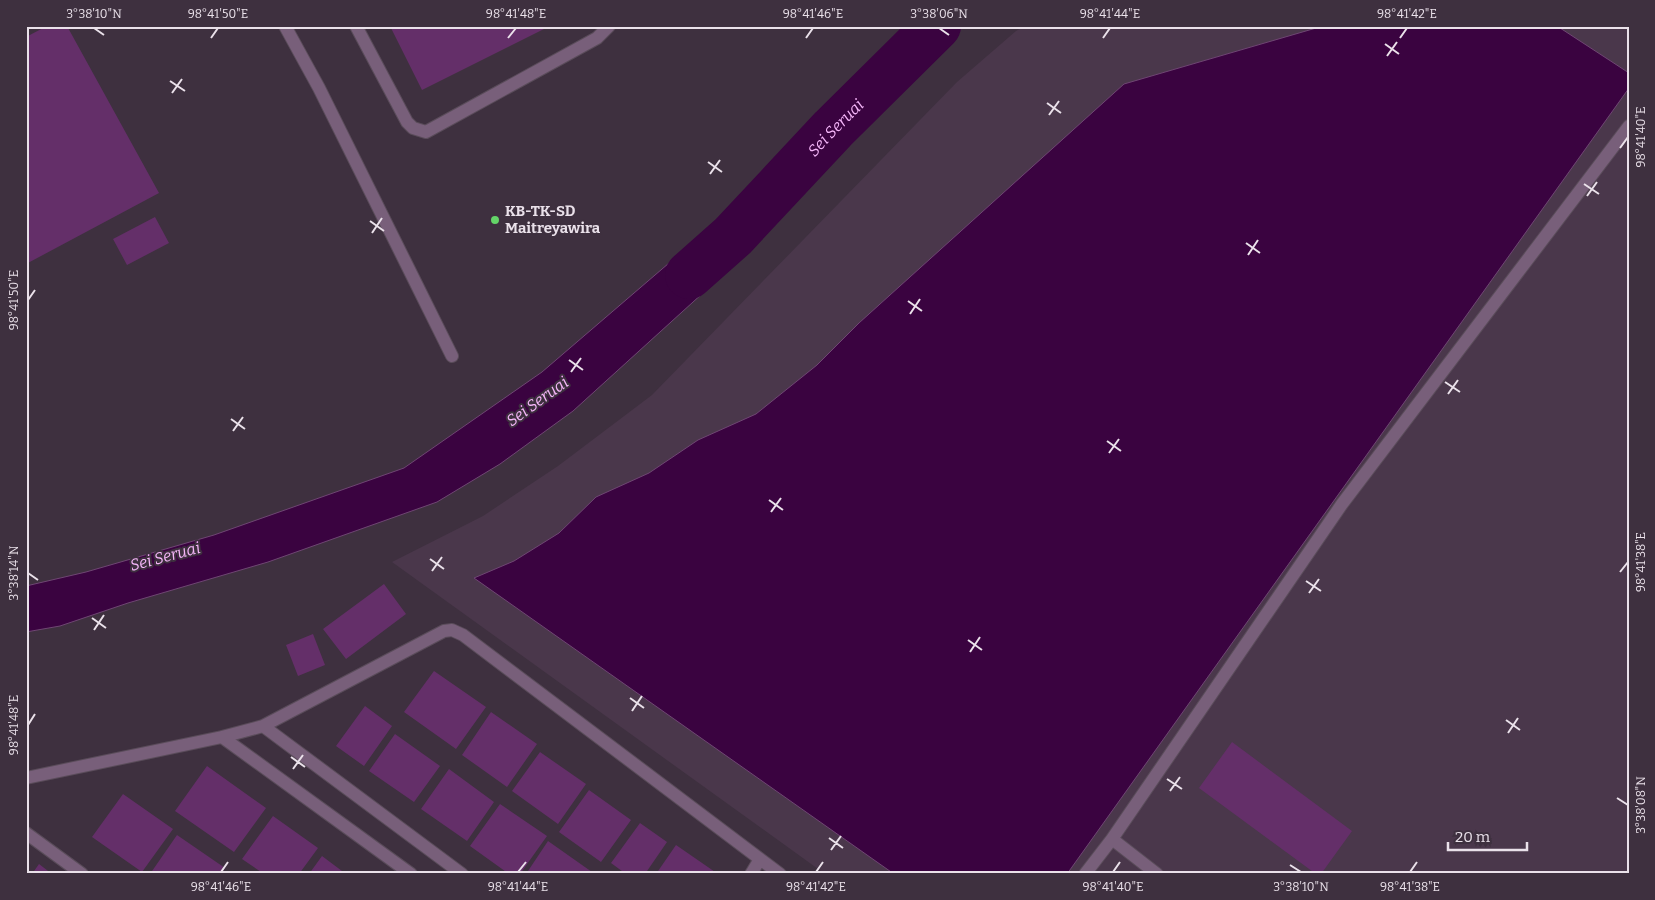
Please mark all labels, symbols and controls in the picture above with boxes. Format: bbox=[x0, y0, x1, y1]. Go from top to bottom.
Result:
text: 3°38'10"N bbox=[66, 7, 122, 21]
text: 98°41'50"E bbox=[188, 7, 248, 21]
text: 98°41'48"E bbox=[486, 7, 546, 21]
text: 98°41'46"E bbox=[783, 7, 843, 21]
text: 3°38'06"N bbox=[910, 7, 968, 21]
text: 98°41'44"E bbox=[1080, 7, 1140, 21]
text: 98°41'42"E bbox=[1377, 7, 1437, 21]
water label: Sei Seruai bbox=[804, 95, 868, 160]
text: 98°41'40"E bbox=[1634, 106, 1648, 168]
place label: KB-TK-SD Maitreyawira bbox=[505, 202, 601, 237]
marker: KB-TK-SD Maitreyawira bbox=[489, 214, 501, 226]
text: 98°41'50"E bbox=[7, 270, 21, 330]
water label: Sei Seruai bbox=[503, 372, 572, 430]
text: 98°41'38"E bbox=[1634, 532, 1648, 592]
water label: Sei Seruai bbox=[128, 538, 203, 575]
text: 3°38'14"N bbox=[7, 545, 21, 600]
text: 98°41'48"E bbox=[7, 695, 21, 755]
text: 3°38'08"N bbox=[1634, 776, 1648, 834]
scale bar bbox=[1448, 820, 1526, 852]
text: 20 m bbox=[1455, 828, 1491, 846]
text: 98°41'46"E bbox=[191, 880, 251, 894]
text: 98°41'44"E bbox=[488, 880, 548, 894]
text: 98°41'42"E bbox=[786, 880, 846, 894]
text: 98°41'40"E bbox=[1082, 880, 1144, 894]
text: 3°38'10"N bbox=[1273, 880, 1329, 894]
text: 98°41'38"E bbox=[1380, 880, 1440, 894]

